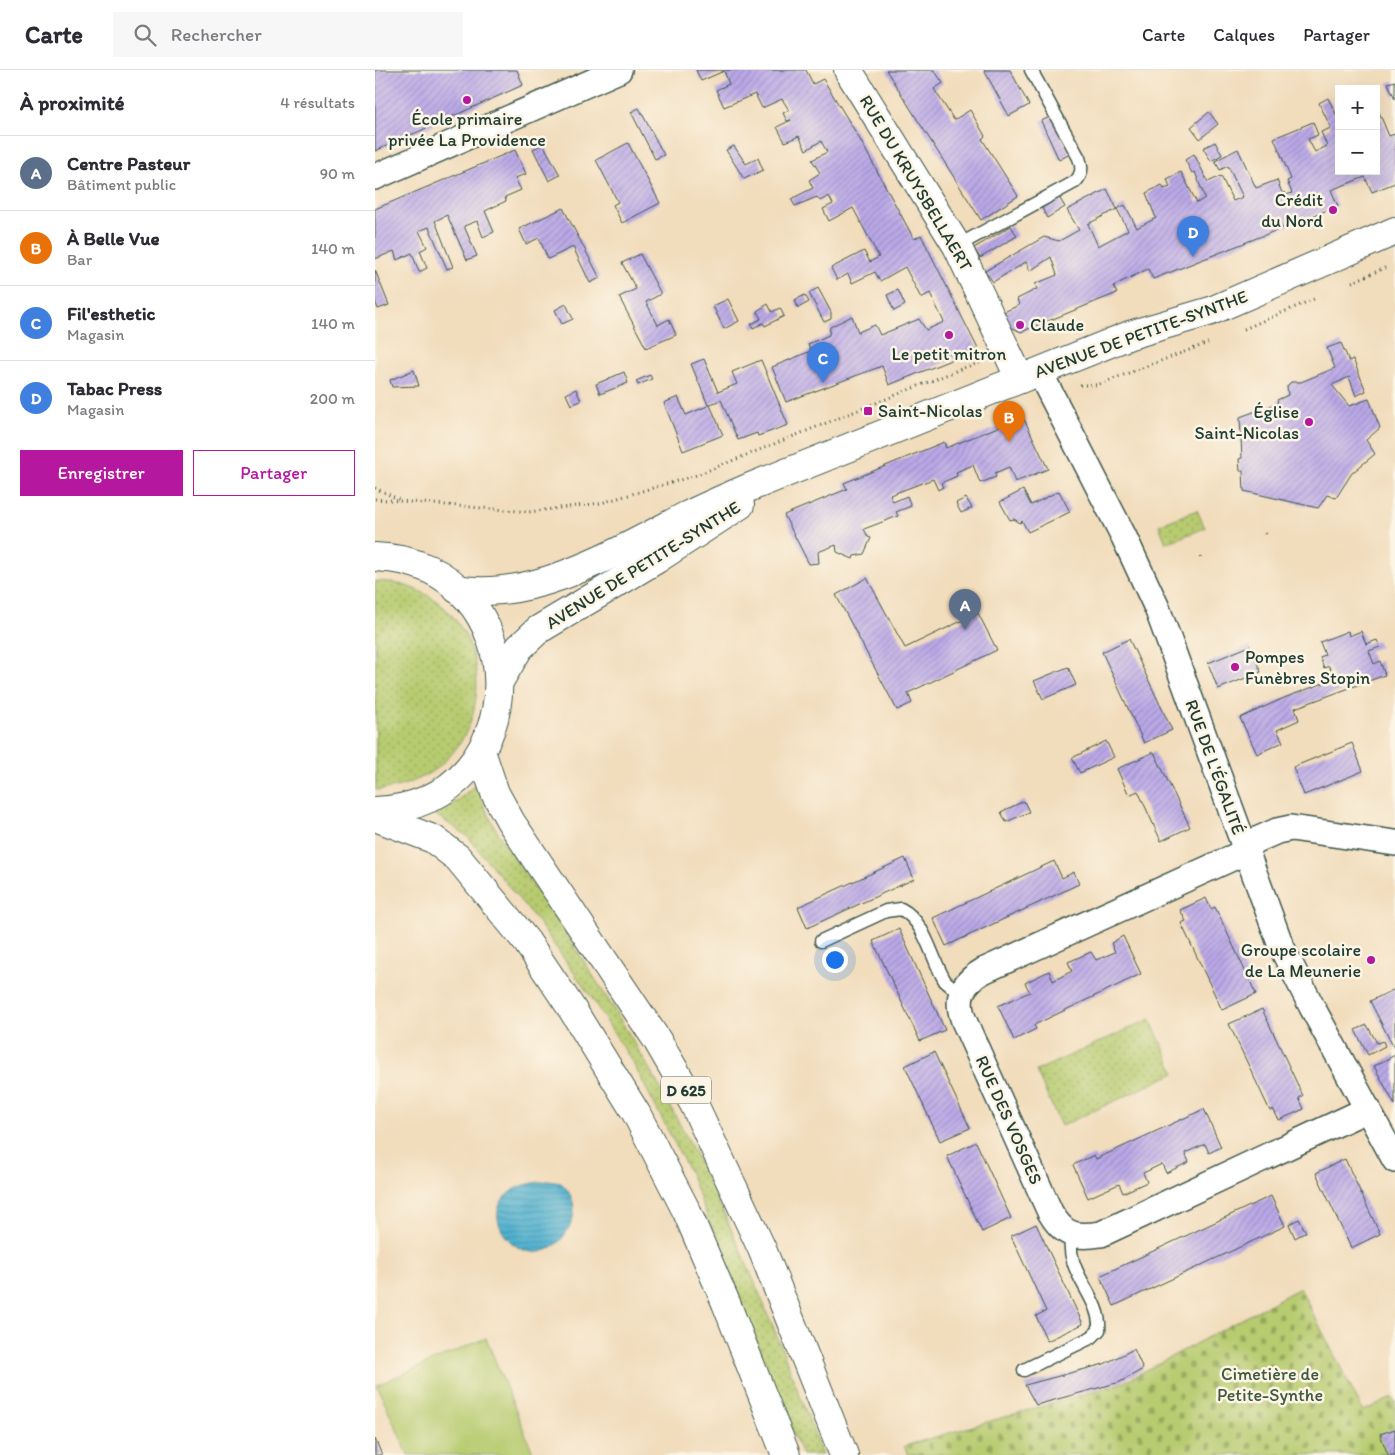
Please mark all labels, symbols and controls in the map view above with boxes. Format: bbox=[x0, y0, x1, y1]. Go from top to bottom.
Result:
search box bbox=[113, 12, 463, 57]
text: Carte bbox=[25, 20, 83, 49]
icon: search bbox=[131, 21, 159, 49]
text: Rechercher bbox=[171, 23, 262, 46]
text: Carte bbox=[1142, 24, 1185, 46]
text: Calques bbox=[1213, 24, 1275, 46]
text: Partager bbox=[1303, 24, 1370, 46]
map controls bbox=[1335, 85, 1380, 175]
button: + bbox=[1335, 85, 1380, 130]
text: À proximité bbox=[20, 90, 125, 115]
street label: RUE DU KRUYSBELLAERT bbox=[855, 91, 977, 275]
text: 4 résultats bbox=[280, 93, 355, 112]
marker: École primaire privée La Providence bbox=[461, 94, 473, 106]
place label: École primaire privée La Providence bbox=[388, 108, 546, 151]
button: − bbox=[1335, 130, 1380, 175]
text: Centre Pasteur bbox=[67, 152, 190, 175]
text: A bbox=[31, 164, 41, 183]
text: 90 m bbox=[320, 164, 355, 183]
text: Bâtiment public bbox=[67, 175, 176, 194]
place label: Crédit du Nord bbox=[1261, 189, 1323, 232]
marker: Crédit du Nord bbox=[1327, 204, 1339, 216]
pin: D bbox=[1177, 216, 1209, 257]
text: À Belle Vue bbox=[67, 227, 160, 250]
text: B bbox=[31, 239, 41, 258]
text: 140 m bbox=[311, 239, 355, 258]
text: Bar bbox=[67, 250, 92, 269]
street label: AVENUE DE PETITE-SYNTHE bbox=[1031, 285, 1251, 383]
text: Fil'esthetic bbox=[67, 302, 155, 325]
text: C bbox=[31, 314, 41, 333]
text: 140 m bbox=[311, 314, 355, 333]
place label: Claude bbox=[1030, 314, 1084, 336]
marker: Claude bbox=[1014, 319, 1026, 331]
text: Magasin bbox=[67, 325, 124, 344]
marker: Le petit mitron bbox=[943, 329, 955, 341]
pin: C bbox=[807, 342, 839, 383]
place label: Le petit mitron bbox=[892, 343, 1006, 365]
text: Tabac Press bbox=[67, 377, 162, 400]
text: D bbox=[31, 389, 41, 408]
text: 200 m bbox=[310, 389, 355, 408]
text: Magasin bbox=[67, 400, 124, 419]
place label: Saint-Nicolas bbox=[878, 400, 983, 422]
pin: B bbox=[993, 401, 1025, 442]
place label: Église Saint-Nicolas bbox=[1194, 401, 1299, 444]
marker: Saint-Nicolas bbox=[862, 405, 874, 417]
marker: Église Saint-Nicolas bbox=[1303, 416, 1315, 428]
button: Enregistrer bbox=[20, 450, 183, 496]
button: Partager bbox=[193, 450, 355, 496]
street label: AVENUE DE PETITE-SYNTHE bbox=[542, 496, 744, 634]
pin: A bbox=[949, 589, 981, 630]
place label: Pompes Funèbres Stopin bbox=[1245, 646, 1370, 689]
marker: Pompes Funèbres Stopin bbox=[1229, 661, 1241, 673]
street label: RUE DE L'ÉGALITÉ bbox=[1180, 696, 1250, 838]
place label: Groupe scolaire de La Meunerie bbox=[1241, 939, 1361, 982]
your location bbox=[822, 947, 848, 973]
marker: Groupe scolaire de La Meunerie bbox=[1365, 954, 1377, 966]
street label: RUE DES VOSGES bbox=[971, 1052, 1047, 1188]
road number: D 625 bbox=[661, 1076, 711, 1104]
park label: Cimetière de Petite-Synthe bbox=[1217, 1363, 1323, 1406]

